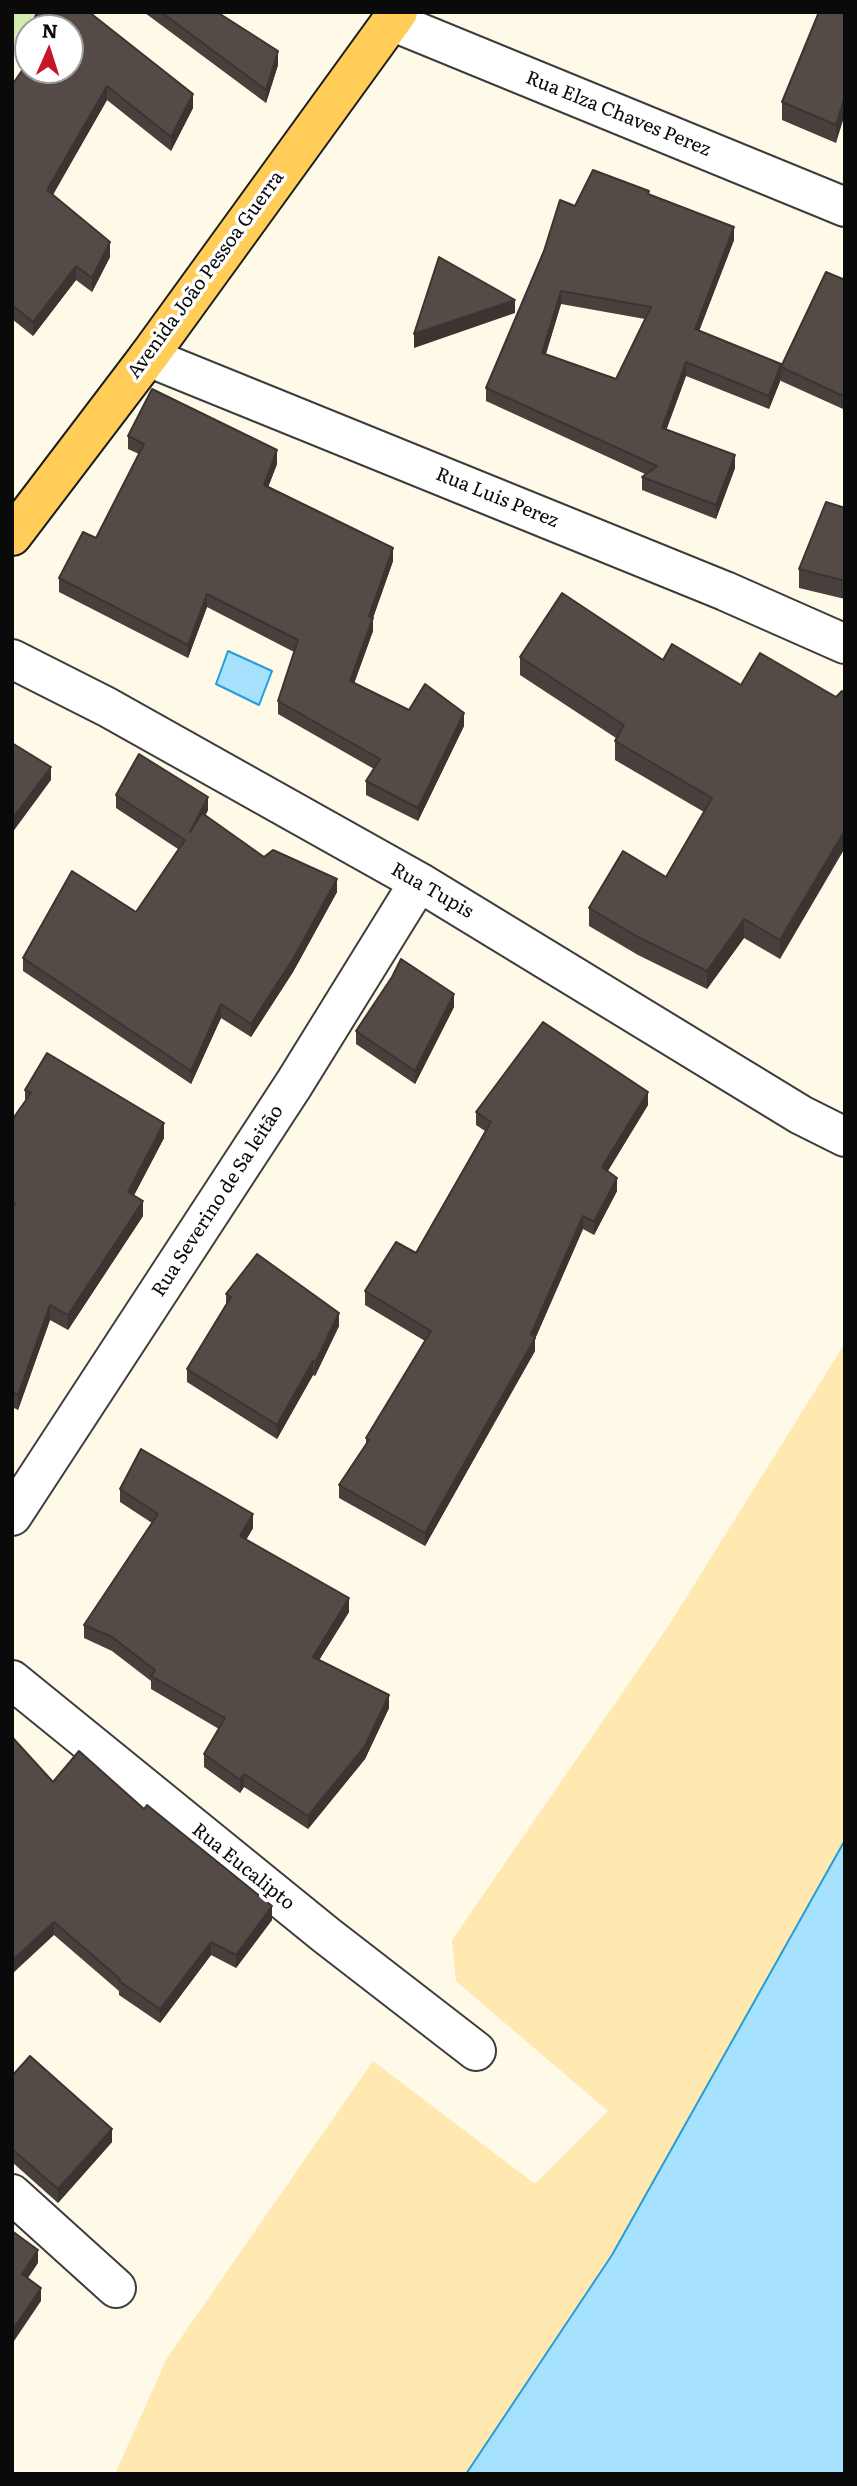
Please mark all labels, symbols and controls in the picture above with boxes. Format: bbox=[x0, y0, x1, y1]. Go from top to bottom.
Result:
north arrow bbox=[14, 14, 84, 84]
text: N bbox=[41, 16, 59, 44]
street label: Rua Elza Chaves Perez bbox=[522, 66, 714, 162]
street label: Avenida João Pessoa Guerra bbox=[123, 167, 289, 383]
street label: Rua Luis Perez bbox=[432, 463, 562, 533]
street label: Rua Tupis bbox=[387, 858, 477, 924]
street label: Rua Severino de Sa leitão bbox=[147, 1101, 289, 1301]
street label: Rua Eucalipto bbox=[187, 1819, 299, 1915]

